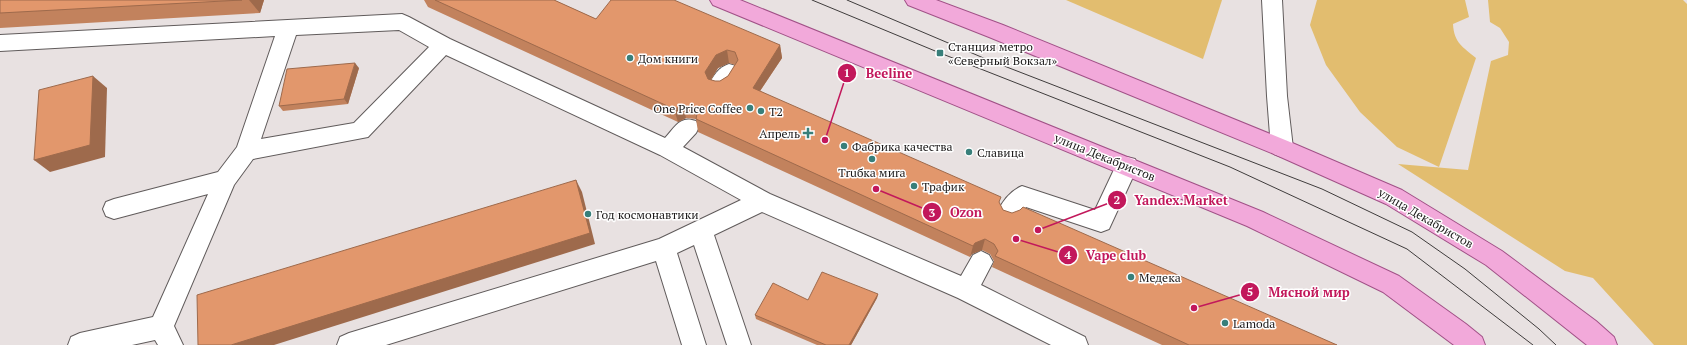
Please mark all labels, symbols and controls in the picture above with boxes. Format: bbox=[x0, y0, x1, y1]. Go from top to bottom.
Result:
place label: Станция метро «Северный Вокзал» bbox=[948, 39, 1058, 68]
marker: Станция метро «Северный Вокзал» bbox=[935, 48, 945, 58]
place label: Дом книги bbox=[638, 51, 698, 66]
marker: Дом книги bbox=[625, 53, 635, 63]
callout: Beeline bbox=[837, 61, 920, 86]
text: Beeline bbox=[866, 64, 912, 82]
text: 1 bbox=[844, 65, 850, 80]
place label: One Price Coffee bbox=[653, 101, 742, 116]
marker: One Price Coffee bbox=[745, 103, 755, 113]
place label: Т2 bbox=[769, 104, 783, 119]
marker: Т2 bbox=[756, 106, 766, 116]
place label: Апрель bbox=[759, 126, 800, 141]
marker: Апрель bbox=[803, 128, 813, 138]
street label: улица Декабристов bbox=[1051, 130, 1158, 184]
place label: Фабрика качества bbox=[852, 139, 953, 154]
marker: Фабрика качества bbox=[839, 141, 849, 151]
place label: Славица bbox=[977, 145, 1024, 160]
marker: Славица bbox=[964, 147, 974, 157]
marker: Truбка миra bbox=[867, 154, 877, 164]
place label: Truбка миra bbox=[838, 165, 906, 180]
place label: Трафик bbox=[922, 179, 965, 194]
marker: Трафик bbox=[909, 181, 919, 191]
street label: улица Декабристов bbox=[1375, 184, 1476, 251]
callout: Yandex.Market bbox=[1107, 187, 1236, 212]
text: Yandex.Market bbox=[1134, 191, 1229, 209]
text: 2 bbox=[1114, 192, 1121, 207]
callout: Ozon bbox=[922, 200, 990, 225]
text: Ozon bbox=[950, 203, 983, 221]
text: 3 bbox=[929, 205, 936, 220]
place label: Год космонавтики bbox=[596, 207, 699, 222]
marker: Год космонавтики bbox=[583, 209, 593, 219]
callout: Vape club bbox=[1058, 243, 1154, 268]
text: Vape club bbox=[1086, 246, 1147, 264]
text: 4 bbox=[1065, 247, 1072, 262]
place label: Медека bbox=[1139, 270, 1181, 285]
marker: Медека bbox=[1126, 272, 1136, 282]
callout: Мясной мир bbox=[1240, 280, 1358, 305]
text: Мясной мир bbox=[1268, 283, 1350, 301]
text: 5 bbox=[1247, 284, 1253, 299]
place label: Lamoda bbox=[1233, 316, 1275, 331]
marker: Lamoda bbox=[1220, 318, 1230, 328]

